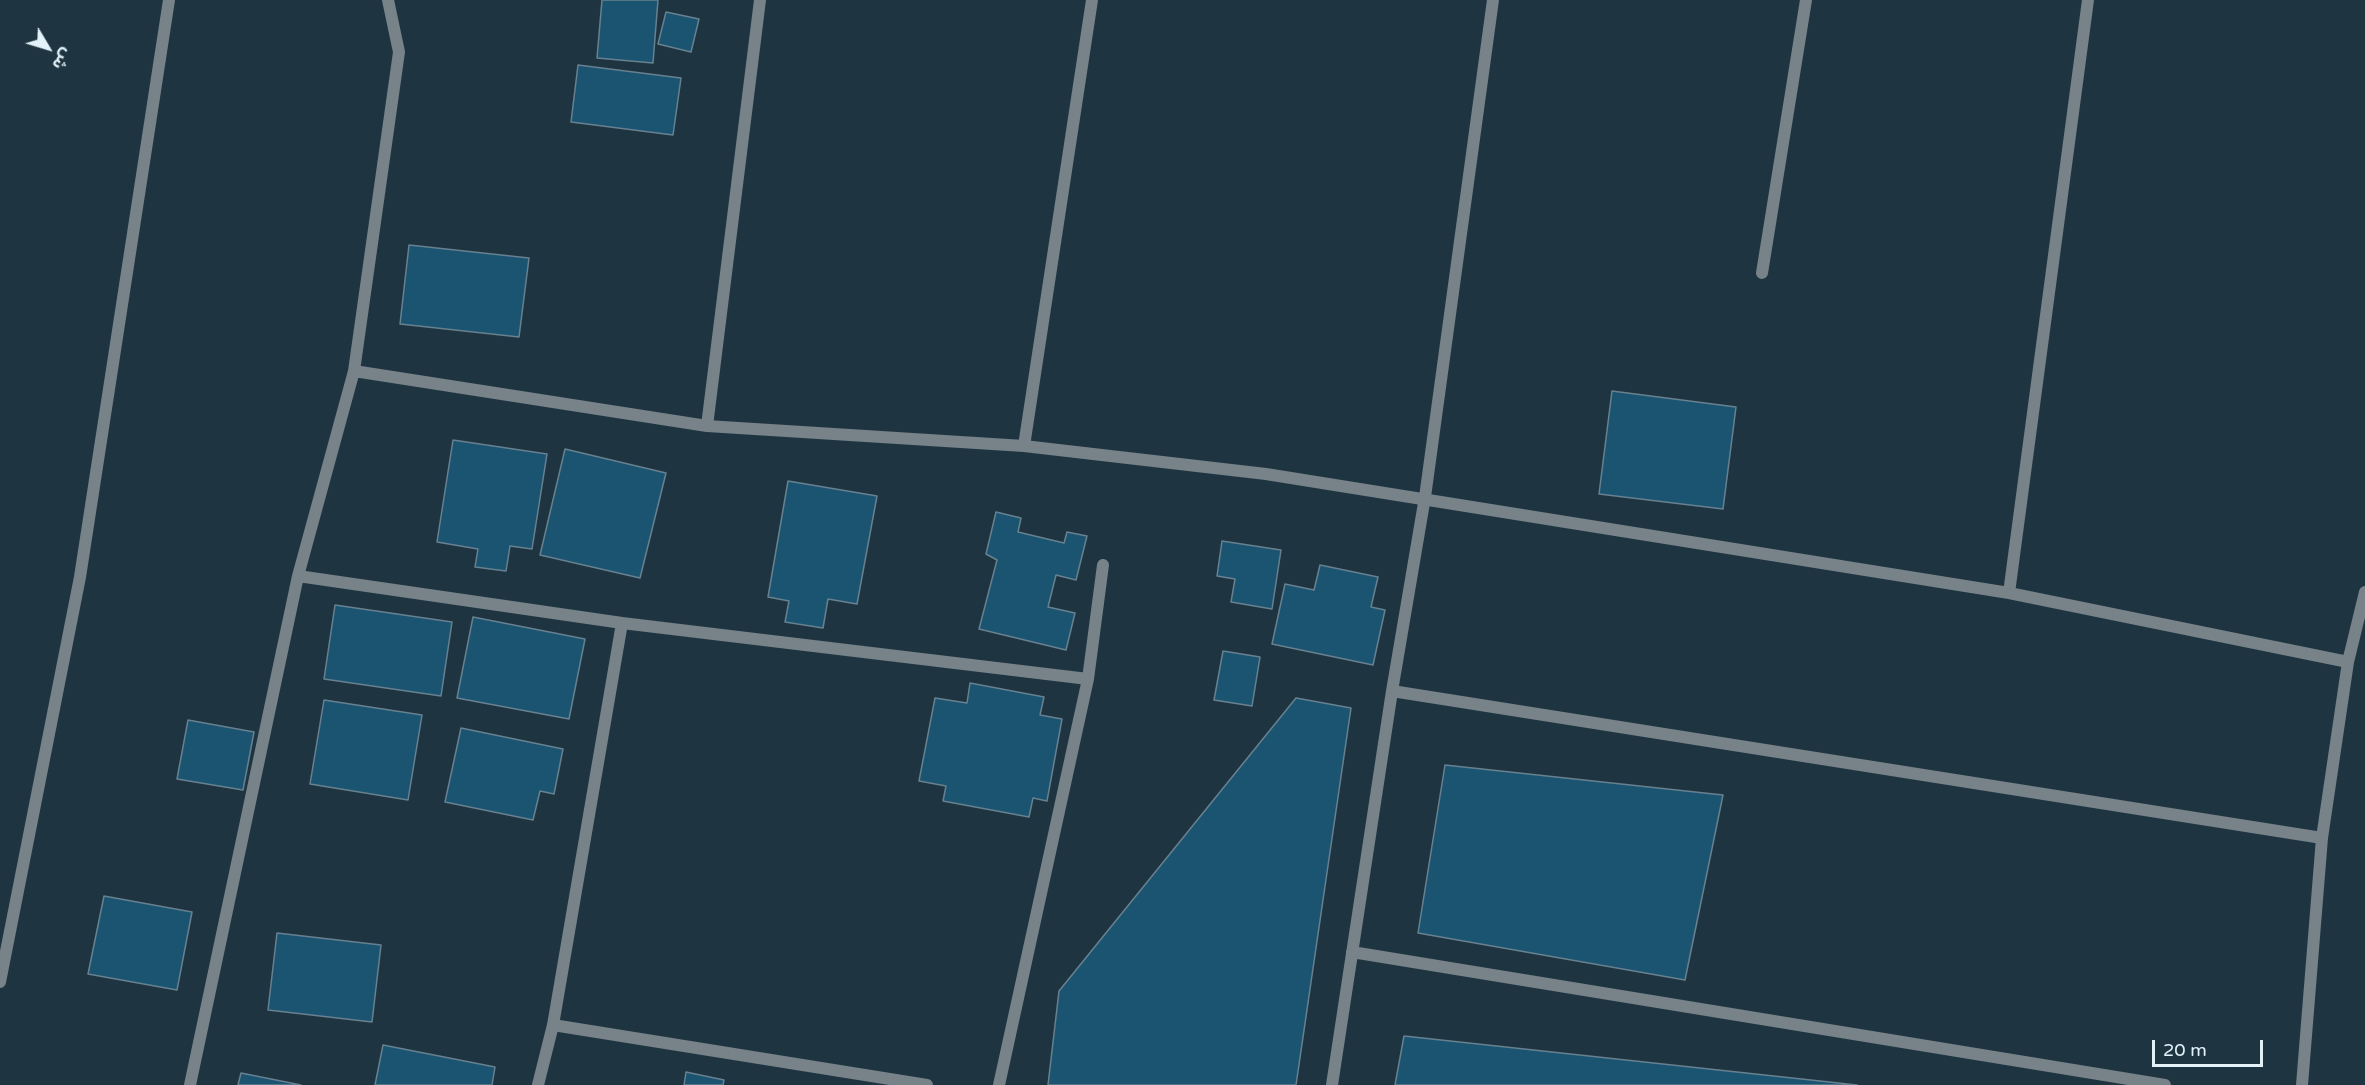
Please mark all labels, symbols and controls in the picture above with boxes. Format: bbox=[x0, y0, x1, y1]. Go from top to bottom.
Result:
north arrow bbox=[18, 18, 78, 78]
text: ش bbox=[48, 44, 77, 74]
scale bar bbox=[2155, 1028, 2266, 1066]
text: 20 m bbox=[2163, 1039, 2207, 1061]

